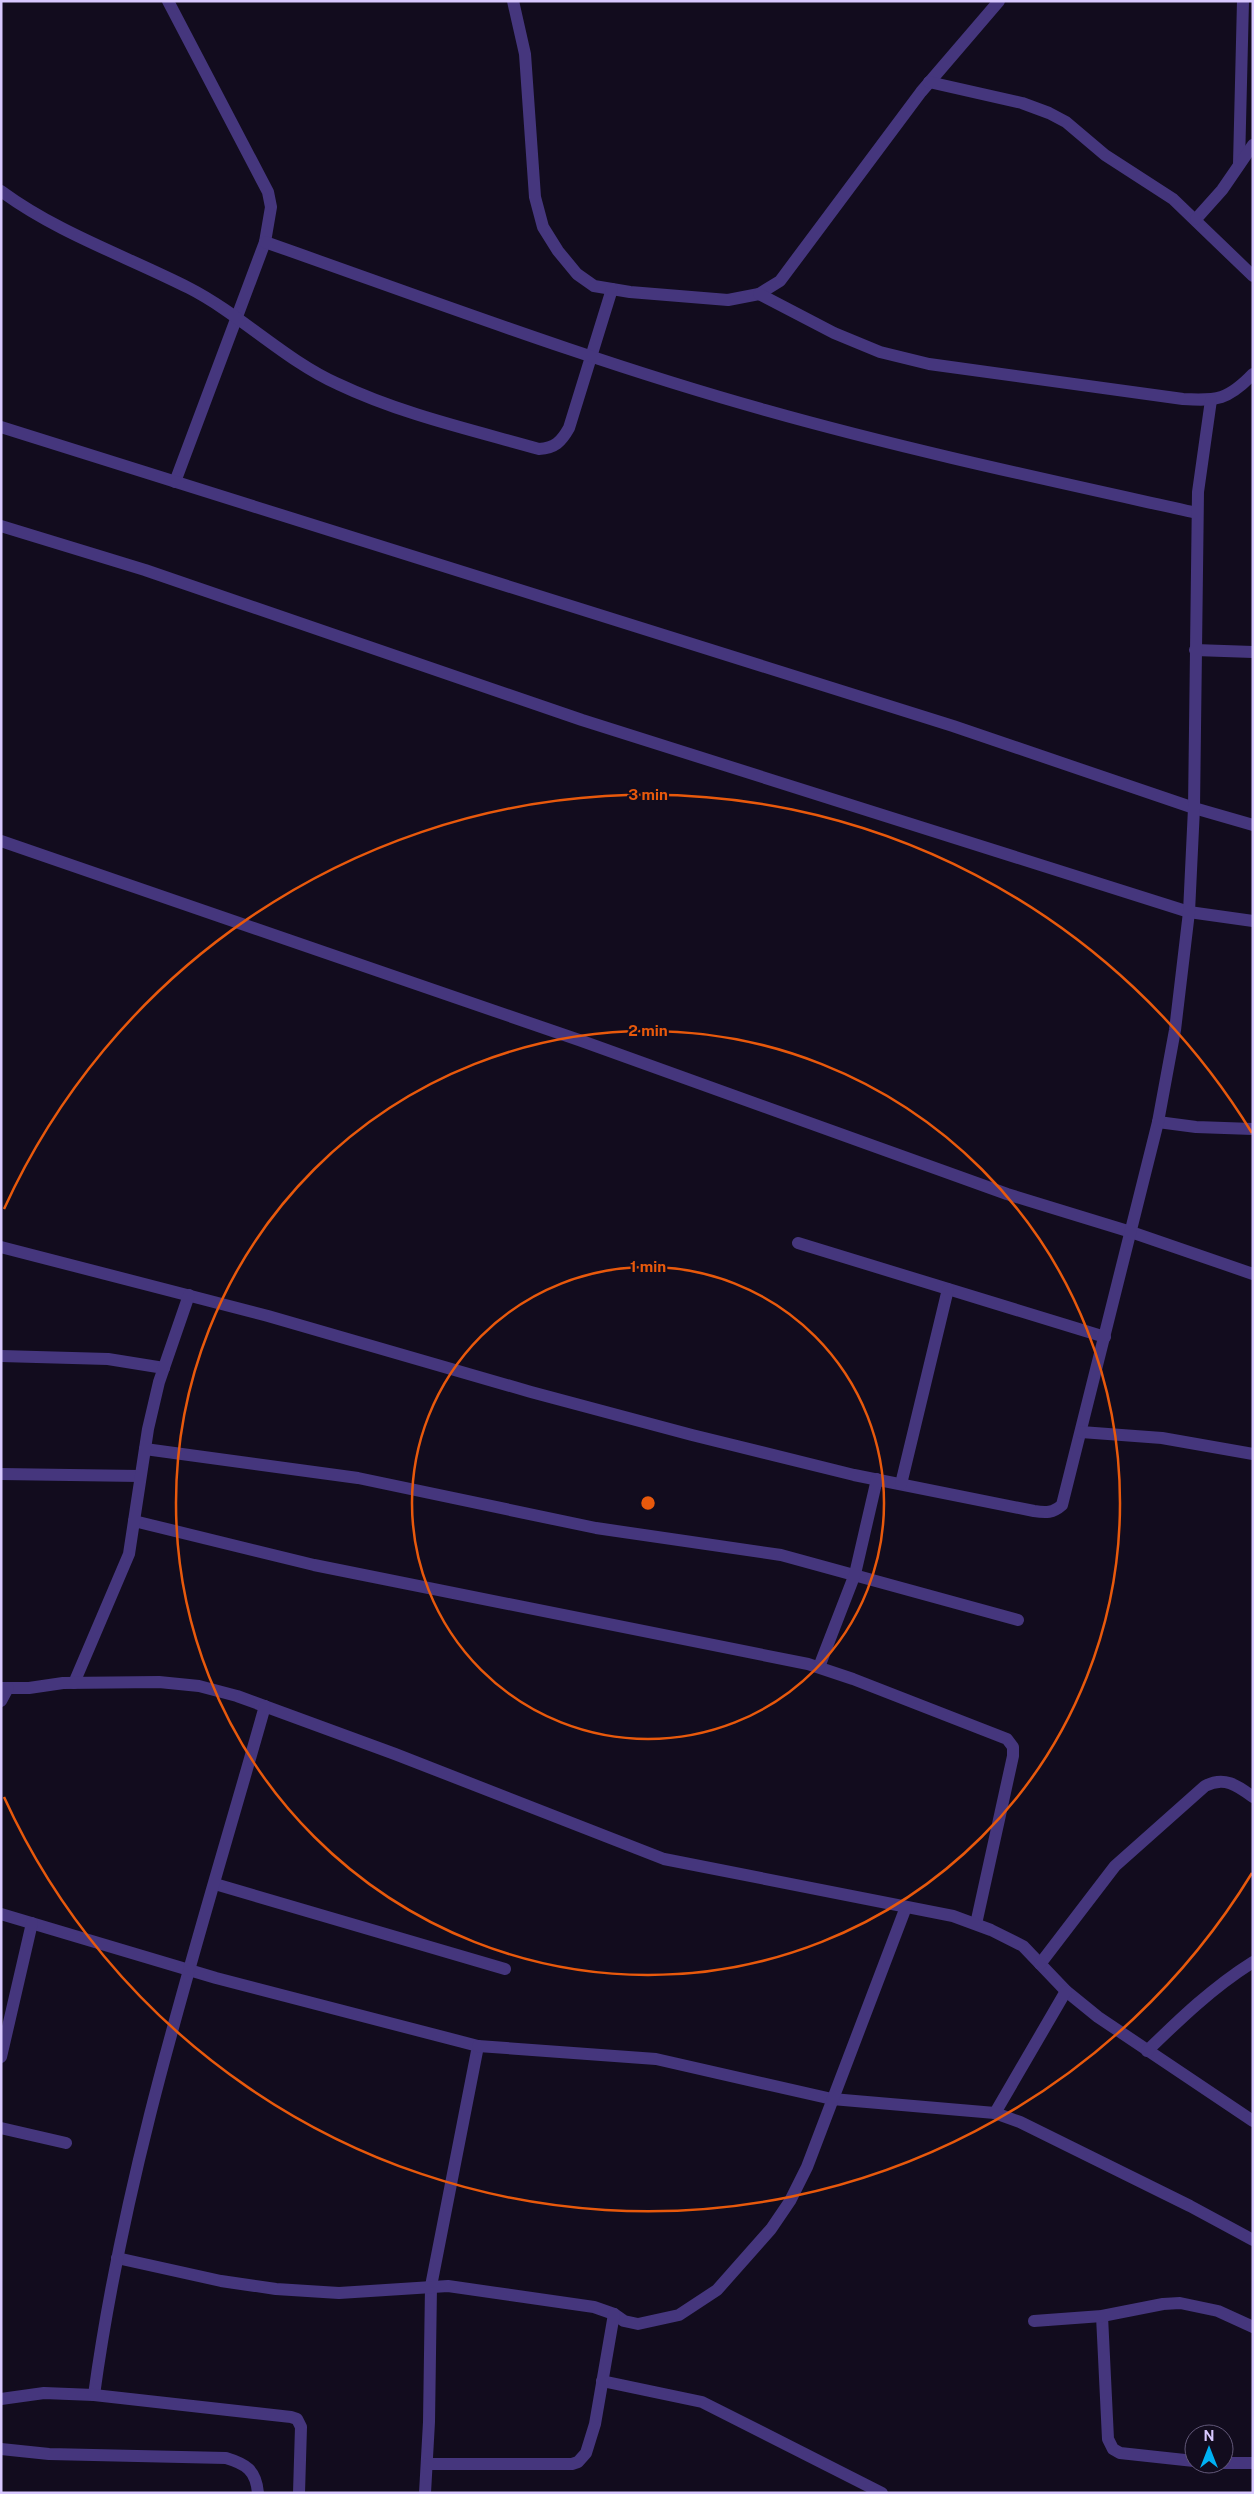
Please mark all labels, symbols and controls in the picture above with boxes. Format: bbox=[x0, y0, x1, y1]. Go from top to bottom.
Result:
text: 3 min bbox=[628, 786, 668, 803]
text: 2 min bbox=[628, 1022, 668, 1039]
text: 1 min bbox=[630, 1258, 666, 1275]
centre of rings bbox=[639, 1494, 657, 1512]
north arrow bbox=[1184, 2424, 1234, 2474]
text: N bbox=[1204, 2428, 1214, 2444]

